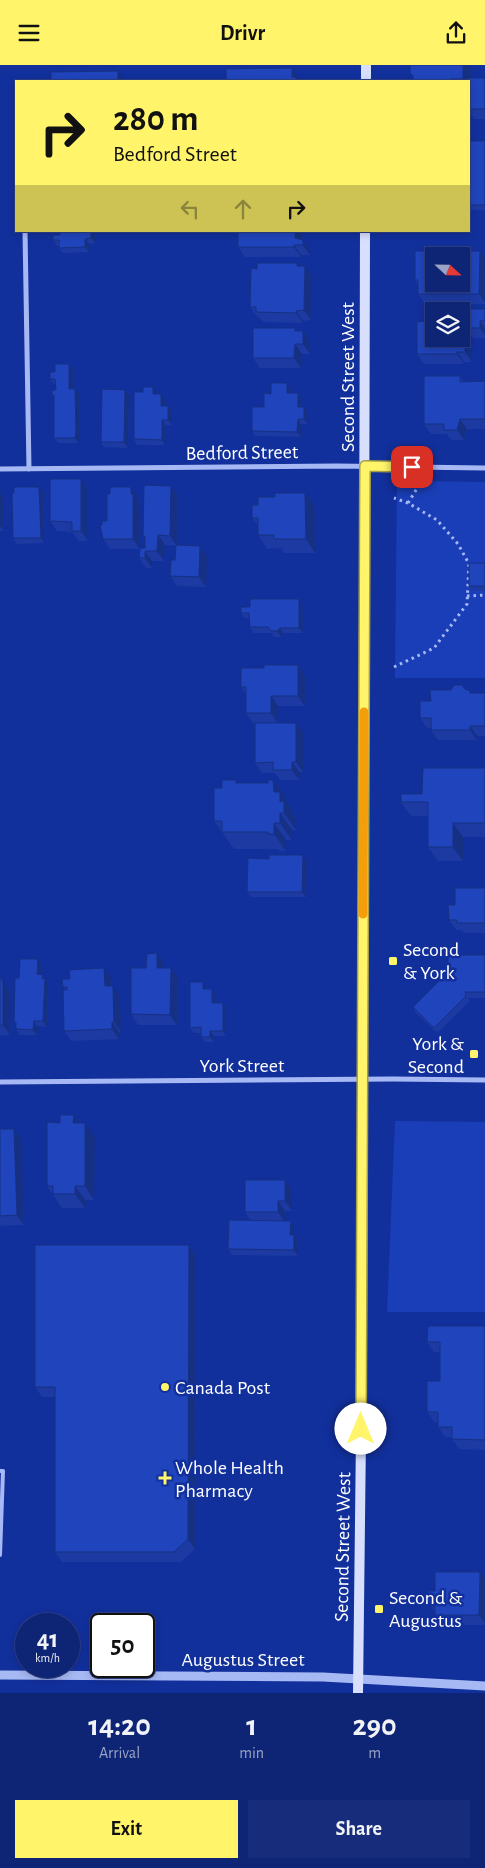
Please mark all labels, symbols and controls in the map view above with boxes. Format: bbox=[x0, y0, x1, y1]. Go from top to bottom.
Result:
icon: menu bbox=[15, 19, 43, 47]
icon: share bbox=[442, 19, 470, 47]
text: Drivr bbox=[220, 22, 265, 44]
icon: right bbox=[30, 100, 95, 165]
text: 280 m bbox=[113, 102, 199, 137]
text: Bedford Street bbox=[113, 143, 237, 165]
icon: left bbox=[176, 195, 204, 223]
icon: ahead bbox=[229, 195, 257, 223]
icon: right bbox=[282, 195, 310, 223]
north arrow bbox=[425, 247, 470, 293]
map controls bbox=[425, 247, 470, 347]
street label: Second Street West bbox=[338, 301, 358, 452]
button: layers bbox=[425, 302, 470, 347]
street label: Bedford Street bbox=[186, 442, 299, 464]
pin bbox=[391, 446, 433, 488]
icon: arrive bbox=[398, 453, 426, 481]
place label: Second & York bbox=[403, 940, 459, 983]
marker: Second & York bbox=[387, 955, 399, 967]
place label: York & Second bbox=[408, 1034, 464, 1077]
marker: York & Second bbox=[468, 1048, 480, 1060]
street label: York Street bbox=[200, 1056, 285, 1076]
place label: Canada Post bbox=[175, 1378, 271, 1398]
marker: Canada Post bbox=[159, 1381, 171, 1393]
position arrow bbox=[334, 1402, 386, 1454]
place label: Whole Health Pharmacy bbox=[175, 1458, 284, 1501]
street label: Second Street West bbox=[332, 1471, 354, 1622]
marker: Whole Health Pharmacy bbox=[159, 1472, 171, 1484]
place label: Second & Augustus bbox=[389, 1588, 463, 1631]
marker: Second & Augustus bbox=[373, 1603, 385, 1615]
speed limit sign: 50 bbox=[90, 1613, 155, 1678]
text: 41 bbox=[37, 1627, 58, 1652]
street label: Augustus Street bbox=[181, 1650, 305, 1670]
text: km/h bbox=[35, 1652, 60, 1664]
text: 14:20 bbox=[88, 1711, 151, 1741]
text: 1 bbox=[246, 1711, 257, 1741]
text: 290 bbox=[352, 1711, 397, 1741]
text: Arrival bbox=[99, 1745, 140, 1761]
text: min bbox=[239, 1745, 264, 1761]
text: m bbox=[368, 1745, 381, 1761]
button: Exit bbox=[15, 1800, 238, 1858]
button: Share bbox=[248, 1800, 470, 1858]

